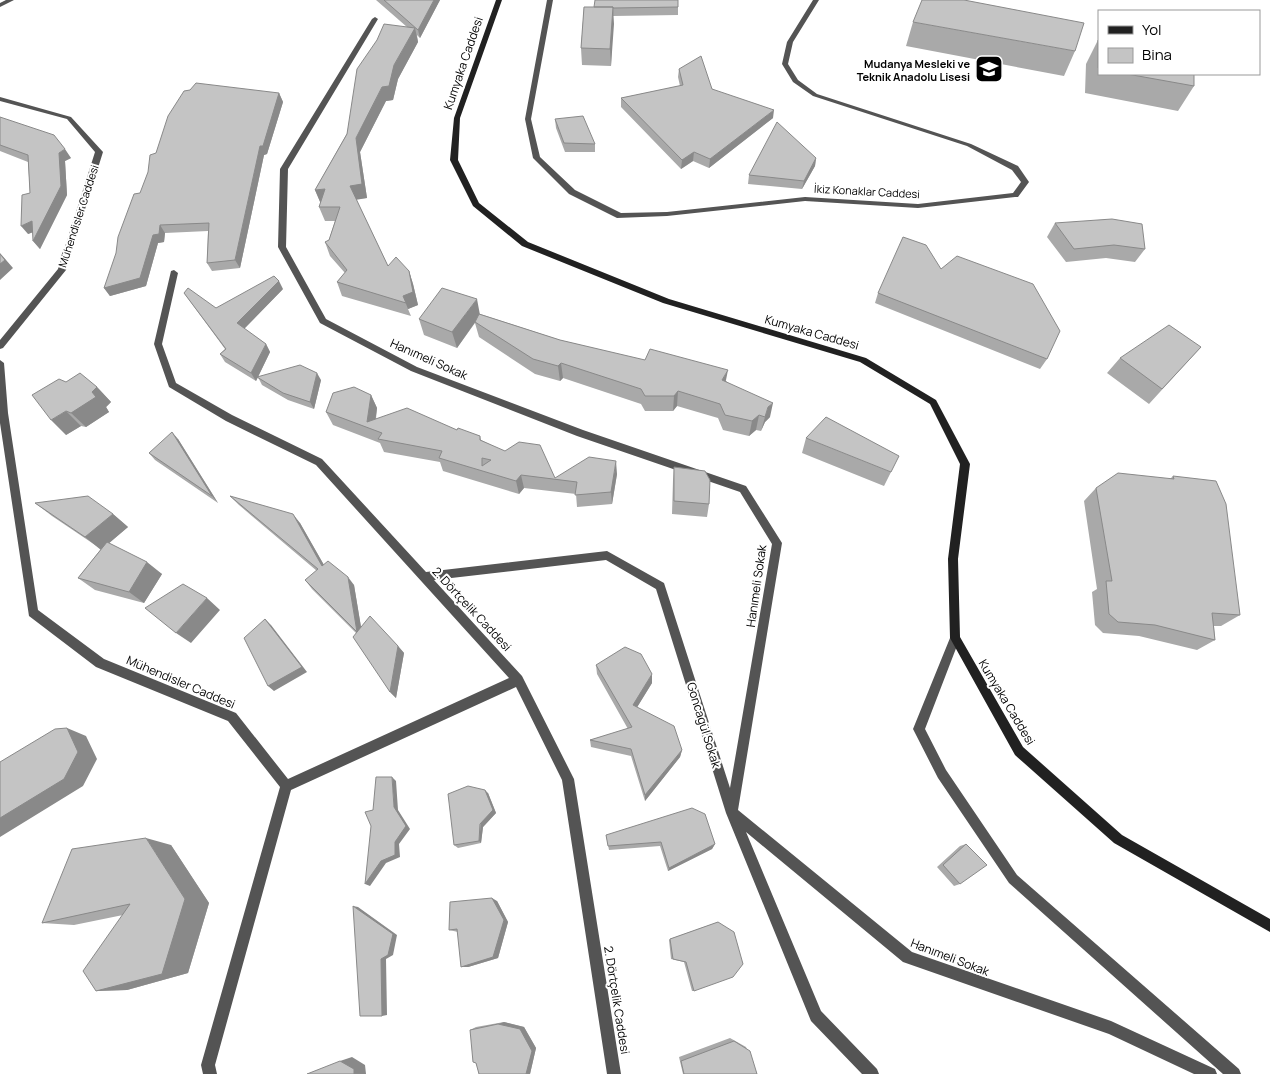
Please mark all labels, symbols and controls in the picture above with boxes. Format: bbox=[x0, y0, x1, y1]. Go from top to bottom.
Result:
legend bbox=[1098, 10, 1260, 75]
street label: Kumyaka Caddesi bbox=[439, 14, 487, 112]
text: Yol bbox=[1142, 19, 1162, 40]
text: Bina bbox=[1142, 44, 1172, 65]
school or university icon: Mudanya Mesleki ve Teknik Anadolu Lisesi bbox=[974, 54, 1004, 84]
place label: Mudanya Mesleki ve Teknik Anadolu Lisesi bbox=[857, 56, 970, 84]
street label: Mühendisler Caddesi bbox=[54, 163, 102, 269]
street label: İkiz Konaklar Caddesi bbox=[814, 181, 920, 201]
street label: Kumyaka Caddesi bbox=[763, 310, 861, 354]
street label: Hanımeli Sokak bbox=[388, 334, 471, 384]
street label: Hanımeli Sokak bbox=[742, 543, 770, 628]
street label: 2. Dörtçelik Caddesi bbox=[428, 563, 516, 655]
street label: Mühendisler Caddesi bbox=[124, 651, 238, 713]
street label: Kumyaka Caddesi bbox=[975, 656, 1039, 748]
street label: Goncagül Sokak bbox=[683, 680, 725, 771]
street label: Hanımeli Sokak bbox=[908, 934, 993, 980]
street label: 2. Dörtçelik Caddesi bbox=[600, 945, 634, 1055]

